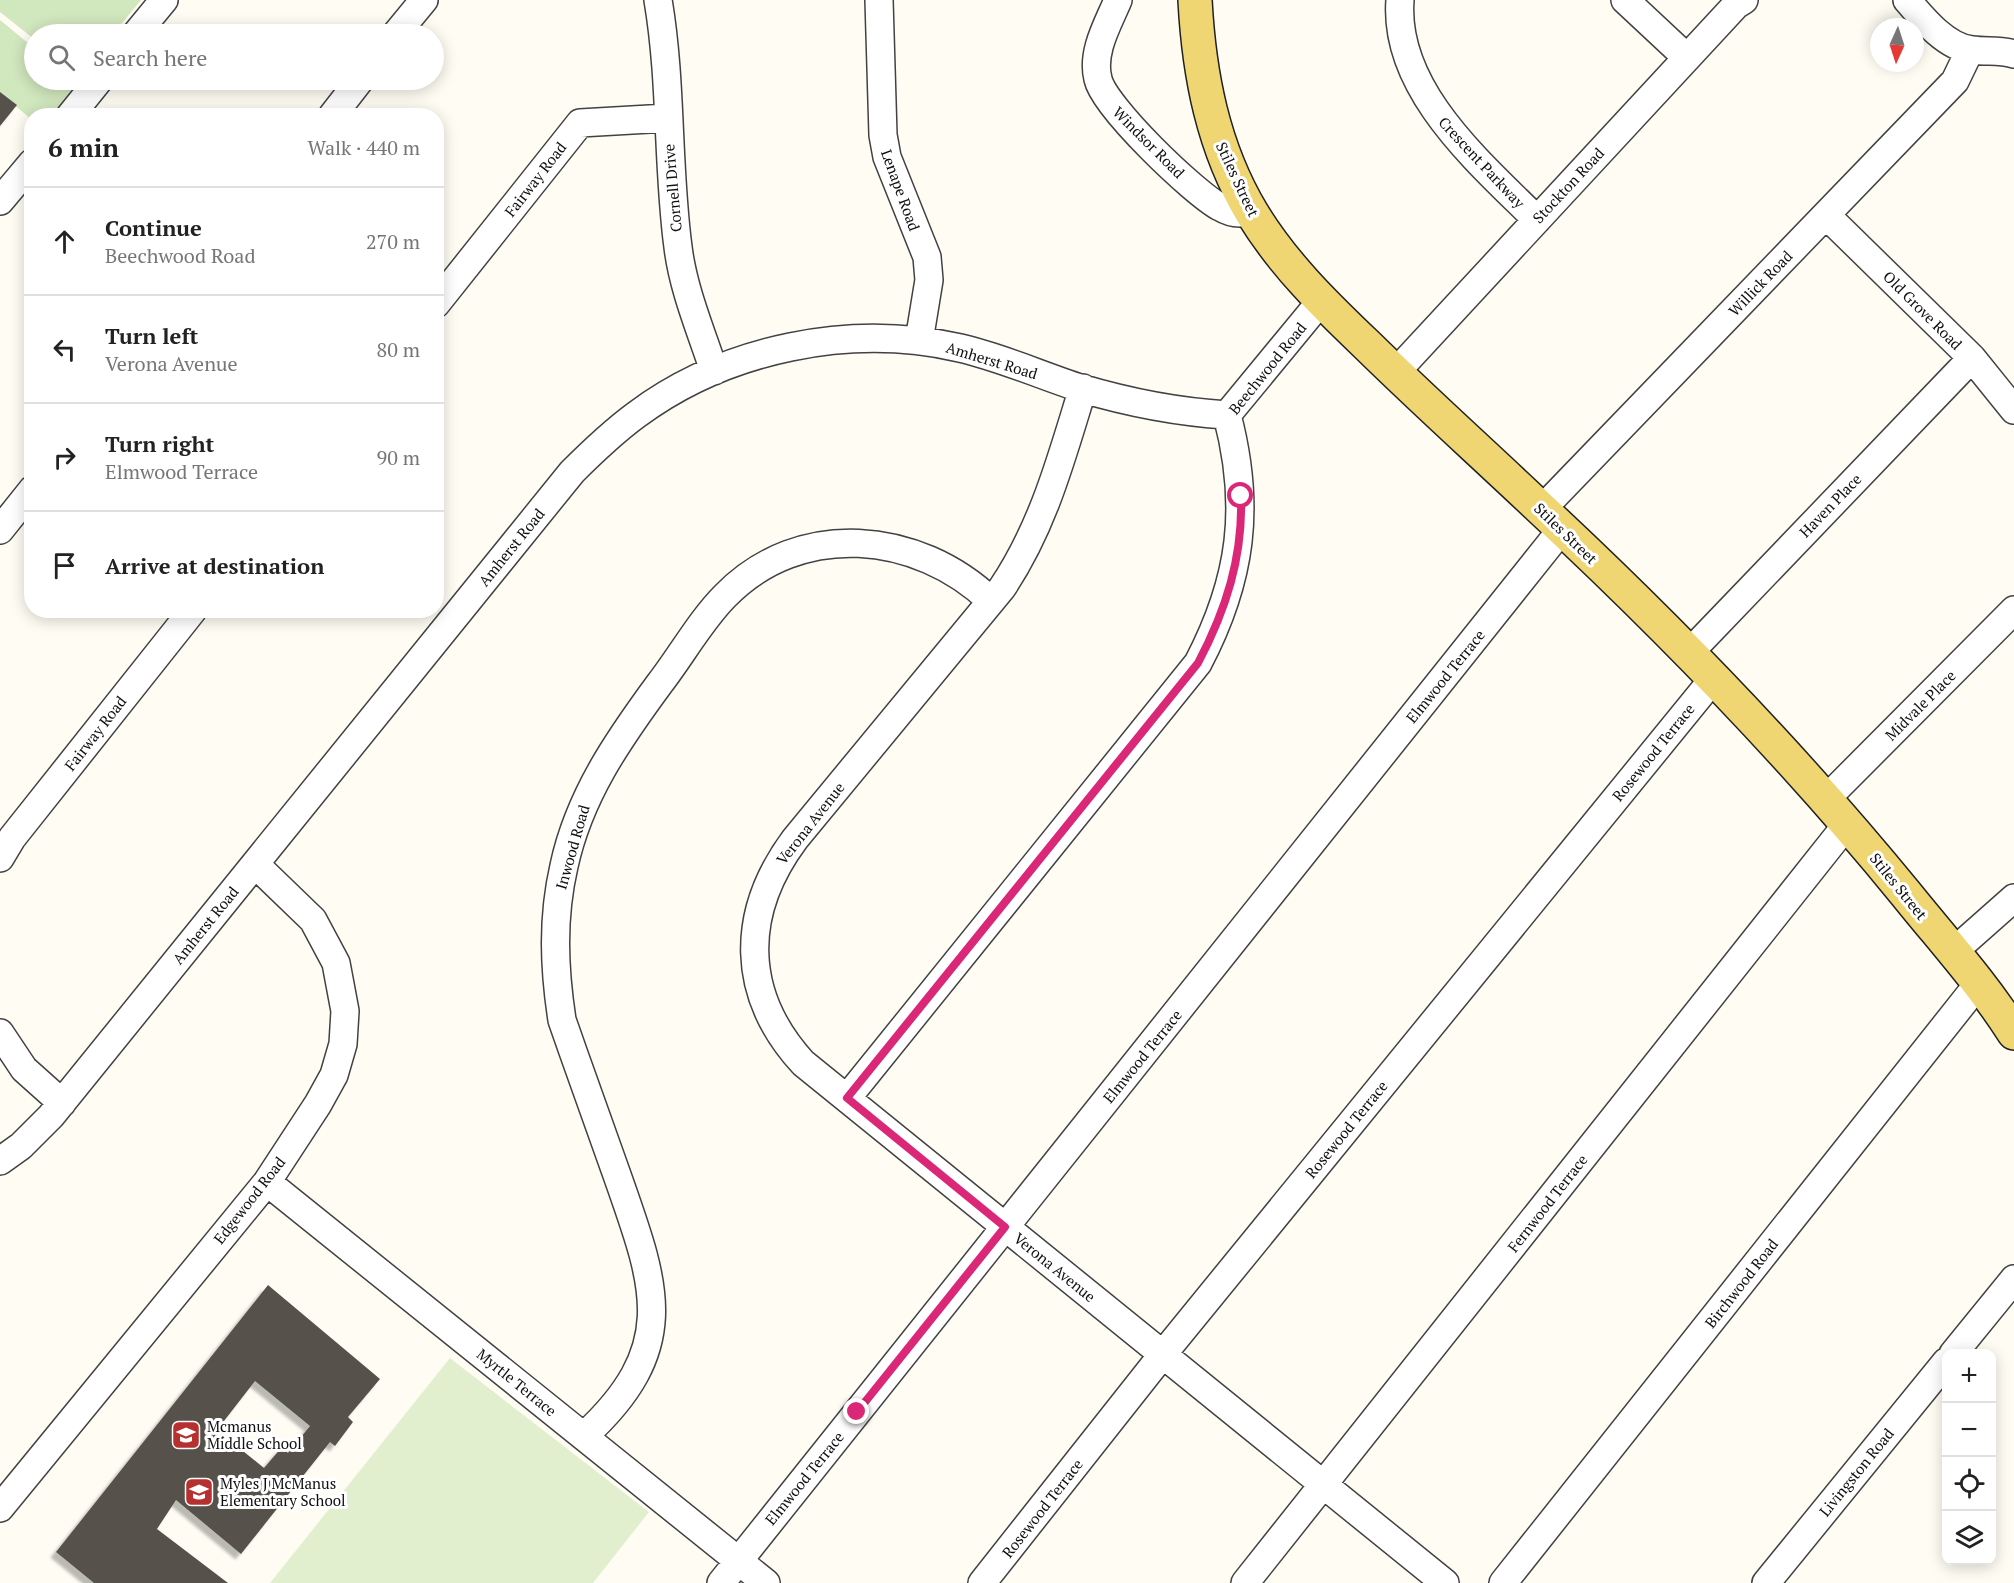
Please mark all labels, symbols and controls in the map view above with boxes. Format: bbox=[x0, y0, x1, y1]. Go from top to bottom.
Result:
north arrow bbox=[1870, 18, 1924, 72]
search box bbox=[24, 24, 444, 90]
icon: search bbox=[45, 41, 78, 74]
text: Search here bbox=[93, 43, 207, 72]
street label: Windsor Road bbox=[1109, 102, 1189, 182]
street label: Crescent Parkway bbox=[1434, 112, 1530, 212]
text: 6 min bbox=[48, 130, 119, 164]
text: Walk · 440 m bbox=[308, 134, 420, 161]
street label: Fairway Road bbox=[500, 138, 570, 220]
street label: Stiles Street bbox=[1212, 138, 1264, 220]
street label: Cornell Drive bbox=[658, 143, 686, 233]
street label: Stockton Road bbox=[1528, 143, 1608, 227]
street label: Lenape Road bbox=[877, 146, 925, 234]
text: Continue bbox=[105, 213, 202, 242]
icon: ahead bbox=[48, 225, 81, 258]
text: 270 m bbox=[366, 228, 420, 255]
text: Beechwood Road bbox=[105, 242, 256, 269]
street label: Willick Road bbox=[1724, 246, 1796, 320]
street label: Old Grove Road bbox=[1879, 266, 1967, 354]
street label: Beechwood Road bbox=[1224, 318, 1310, 418]
text: Turn left bbox=[105, 321, 198, 350]
icon: left bbox=[48, 333, 81, 366]
text: 80 m bbox=[377, 336, 420, 363]
street label: Amherst Road bbox=[944, 337, 1040, 383]
text: Verona Avenue bbox=[105, 350, 238, 377]
text: Turn right bbox=[105, 429, 214, 458]
icon: right bbox=[48, 441, 81, 474]
text: 90 m bbox=[377, 444, 420, 471]
text: Elmwood Terrace bbox=[105, 458, 258, 485]
street label: Haven Place bbox=[1795, 469, 1865, 541]
route start bbox=[1227, 482, 1253, 508]
street label: Stiles Street bbox=[1530, 498, 1602, 568]
street label: Amherst Road bbox=[473, 504, 549, 590]
icon: arrive bbox=[48, 549, 81, 582]
text: Arrive at destination bbox=[105, 551, 324, 580]
street label: Elmwood Terrace bbox=[1401, 625, 1489, 727]
street label: Midvale Place bbox=[1880, 665, 1960, 745]
street label: Fairway Road bbox=[60, 692, 130, 774]
street label: Rosewood Terrace bbox=[1607, 699, 1699, 805]
street label: Verona Avenue bbox=[772, 778, 848, 868]
street label: Inwood Road bbox=[550, 802, 594, 892]
street label: Stiles Street bbox=[1866, 848, 1932, 924]
street label: Amherst Road bbox=[167, 882, 243, 968]
street label: Elmwood Terrace bbox=[1098, 1005, 1186, 1107]
street label: Rosewood Terrace bbox=[1300, 1076, 1392, 1182]
street label: Fernwood Terrace bbox=[1503, 1150, 1591, 1256]
street label: Edgewood Road bbox=[209, 1152, 289, 1248]
street label: Verona Avenue bbox=[1010, 1228, 1100, 1306]
street label: Birchwood Road bbox=[1700, 1234, 1782, 1332]
street label: Myrtle Terrace bbox=[473, 1344, 561, 1420]
map controls bbox=[1942, 1349, 1996, 1565]
button: + bbox=[1942, 1349, 1996, 1403]
route end bbox=[843, 1398, 869, 1424]
button: − bbox=[1942, 1403, 1996, 1457]
place label: Mcmanus Middle School bbox=[207, 1416, 302, 1453]
school or university icon: Mcmanus Middle School bbox=[170, 1419, 202, 1451]
street label: Livingston Road bbox=[1814, 1424, 1898, 1520]
street label: Elmwood Terrace bbox=[760, 1427, 848, 1529]
street label: Rosewood Terrace bbox=[997, 1455, 1087, 1561]
button: locate bbox=[1942, 1457, 1996, 1511]
place label: Myles J McManus Elementary School bbox=[220, 1473, 346, 1510]
school or university icon: Myles J McManus Elementary School bbox=[183, 1476, 215, 1508]
button: layers bbox=[1942, 1511, 1996, 1565]

